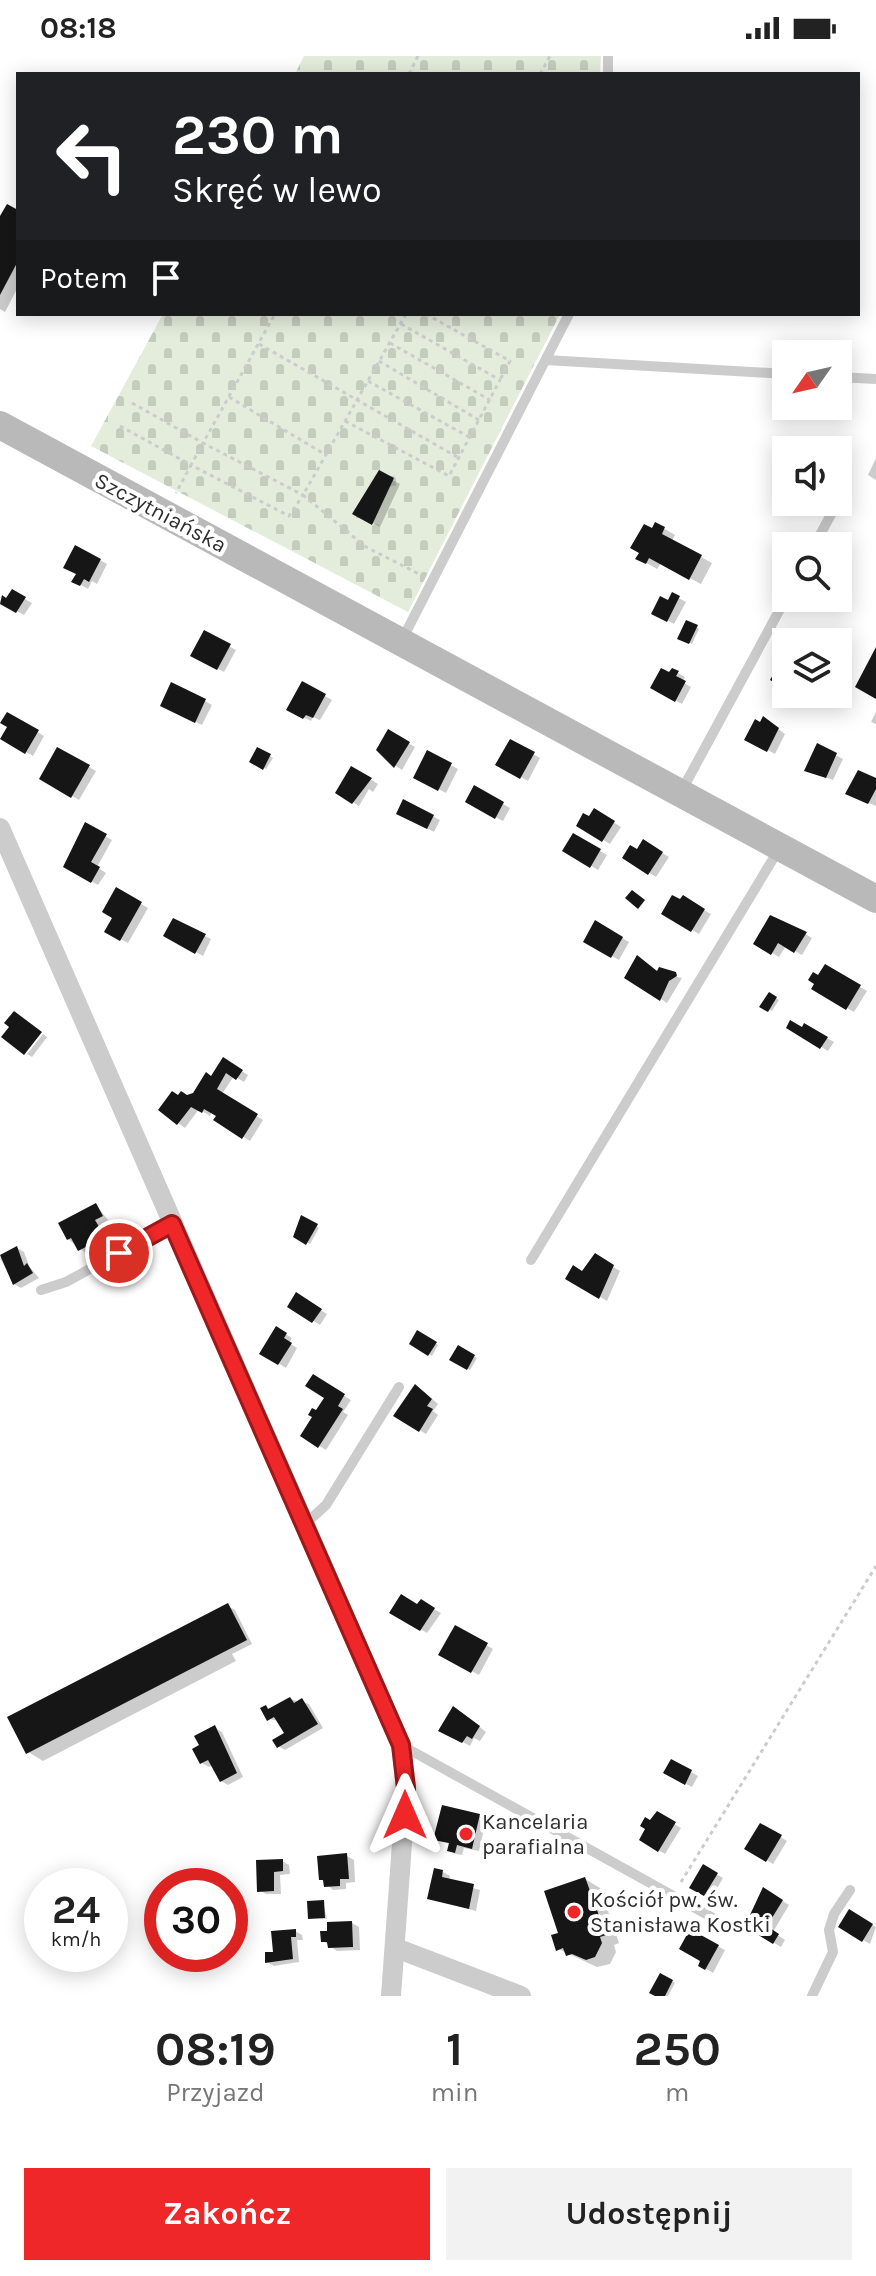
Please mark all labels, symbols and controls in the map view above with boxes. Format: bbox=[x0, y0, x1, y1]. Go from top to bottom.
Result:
text: 08:18 bbox=[40, 10, 117, 46]
text: 230 m bbox=[172, 102, 343, 167]
icon: left bbox=[40, 104, 144, 208]
text: Skręć w lewo bbox=[172, 169, 382, 211]
icon: arrive bbox=[144, 256, 188, 300]
text: Potem bbox=[40, 260, 128, 296]
north arrow bbox=[772, 340, 852, 420]
map controls bbox=[772, 340, 852, 708]
button: sound bbox=[772, 436, 852, 516]
street label: Szczytniańska bbox=[90, 467, 231, 558]
button: search bbox=[772, 532, 852, 612]
button: layers bbox=[772, 628, 852, 708]
pin bbox=[85, 1219, 153, 1287]
icon: arrive bbox=[97, 1231, 141, 1275]
position arrow bbox=[363, 1773, 447, 1857]
place label: Kancelaria parafialna bbox=[482, 1809, 588, 1860]
marker: Kancelaria parafialna bbox=[457, 1825, 475, 1843]
speed limit sign: 30 bbox=[144, 1868, 248, 1972]
text: 24 bbox=[52, 1886, 100, 1933]
place label: Kościół pw. św. Stanisława Kostki bbox=[590, 1887, 771, 1938]
marker: Kościół pw. św. Stanisława Kostki bbox=[565, 1903, 583, 1921]
text: km/h bbox=[51, 1928, 101, 1951]
text: 08:19 bbox=[155, 2021, 276, 2077]
text: 1 bbox=[446, 2021, 463, 2077]
text: 250 bbox=[634, 2021, 721, 2077]
text: Przyjazd bbox=[166, 2077, 265, 2108]
text: min bbox=[431, 2077, 479, 2108]
text: m bbox=[665, 2077, 689, 2108]
button: Zakończ bbox=[24, 2168, 430, 2260]
button: Udostępnij bbox=[446, 2168, 852, 2260]

